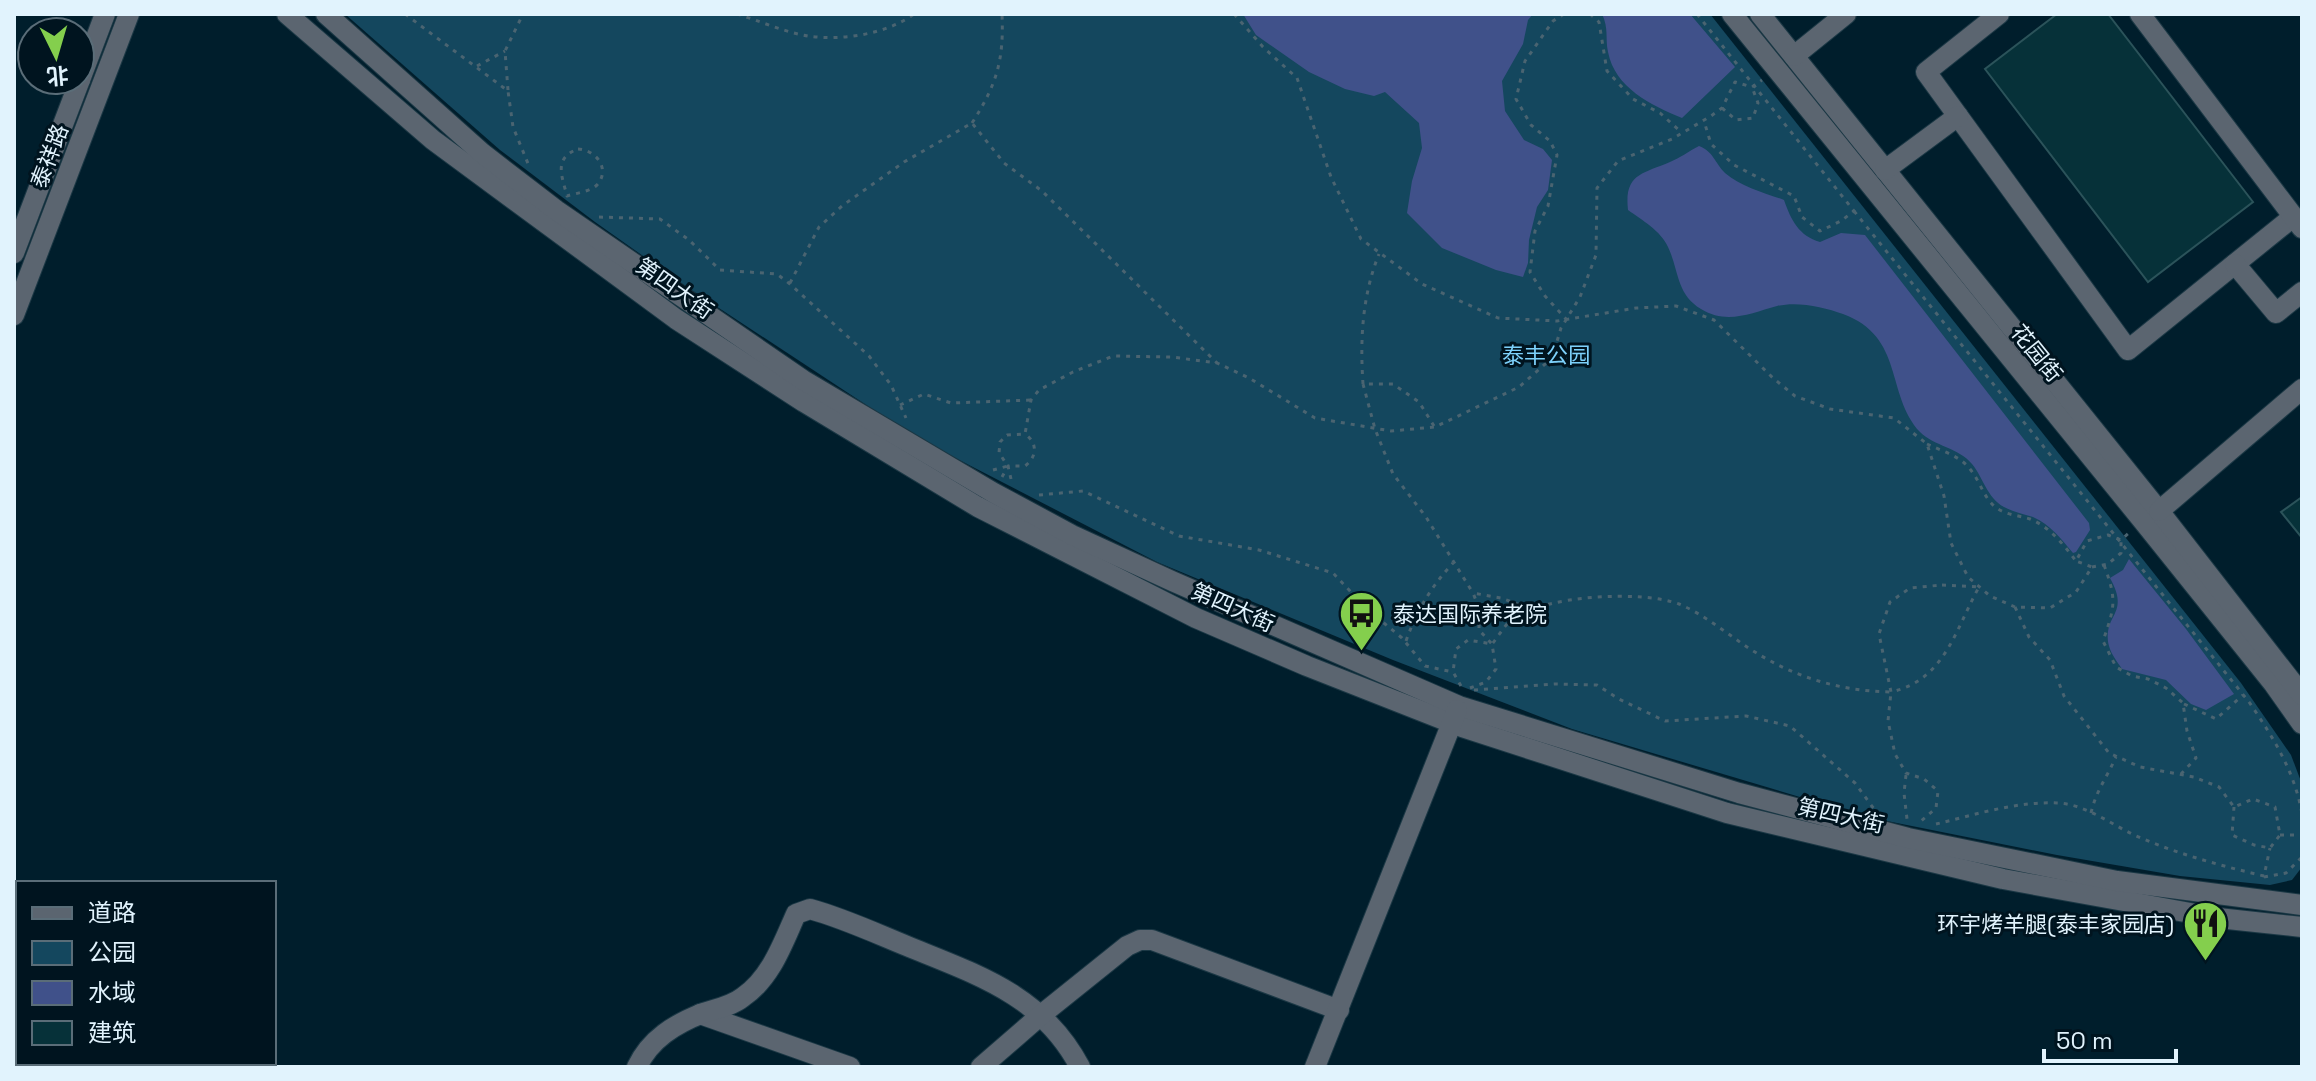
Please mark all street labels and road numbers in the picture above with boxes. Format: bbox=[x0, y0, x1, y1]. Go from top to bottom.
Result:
street label: 泰祥路 bbox=[24, 120, 74, 192]
street label: 第四大街 bbox=[631, 251, 719, 325]
street label: 花园街 bbox=[2005, 319, 2069, 387]
street label: 第四大街 bbox=[1187, 576, 1279, 638]
street label: 第四大街 bbox=[1795, 791, 1887, 839]

